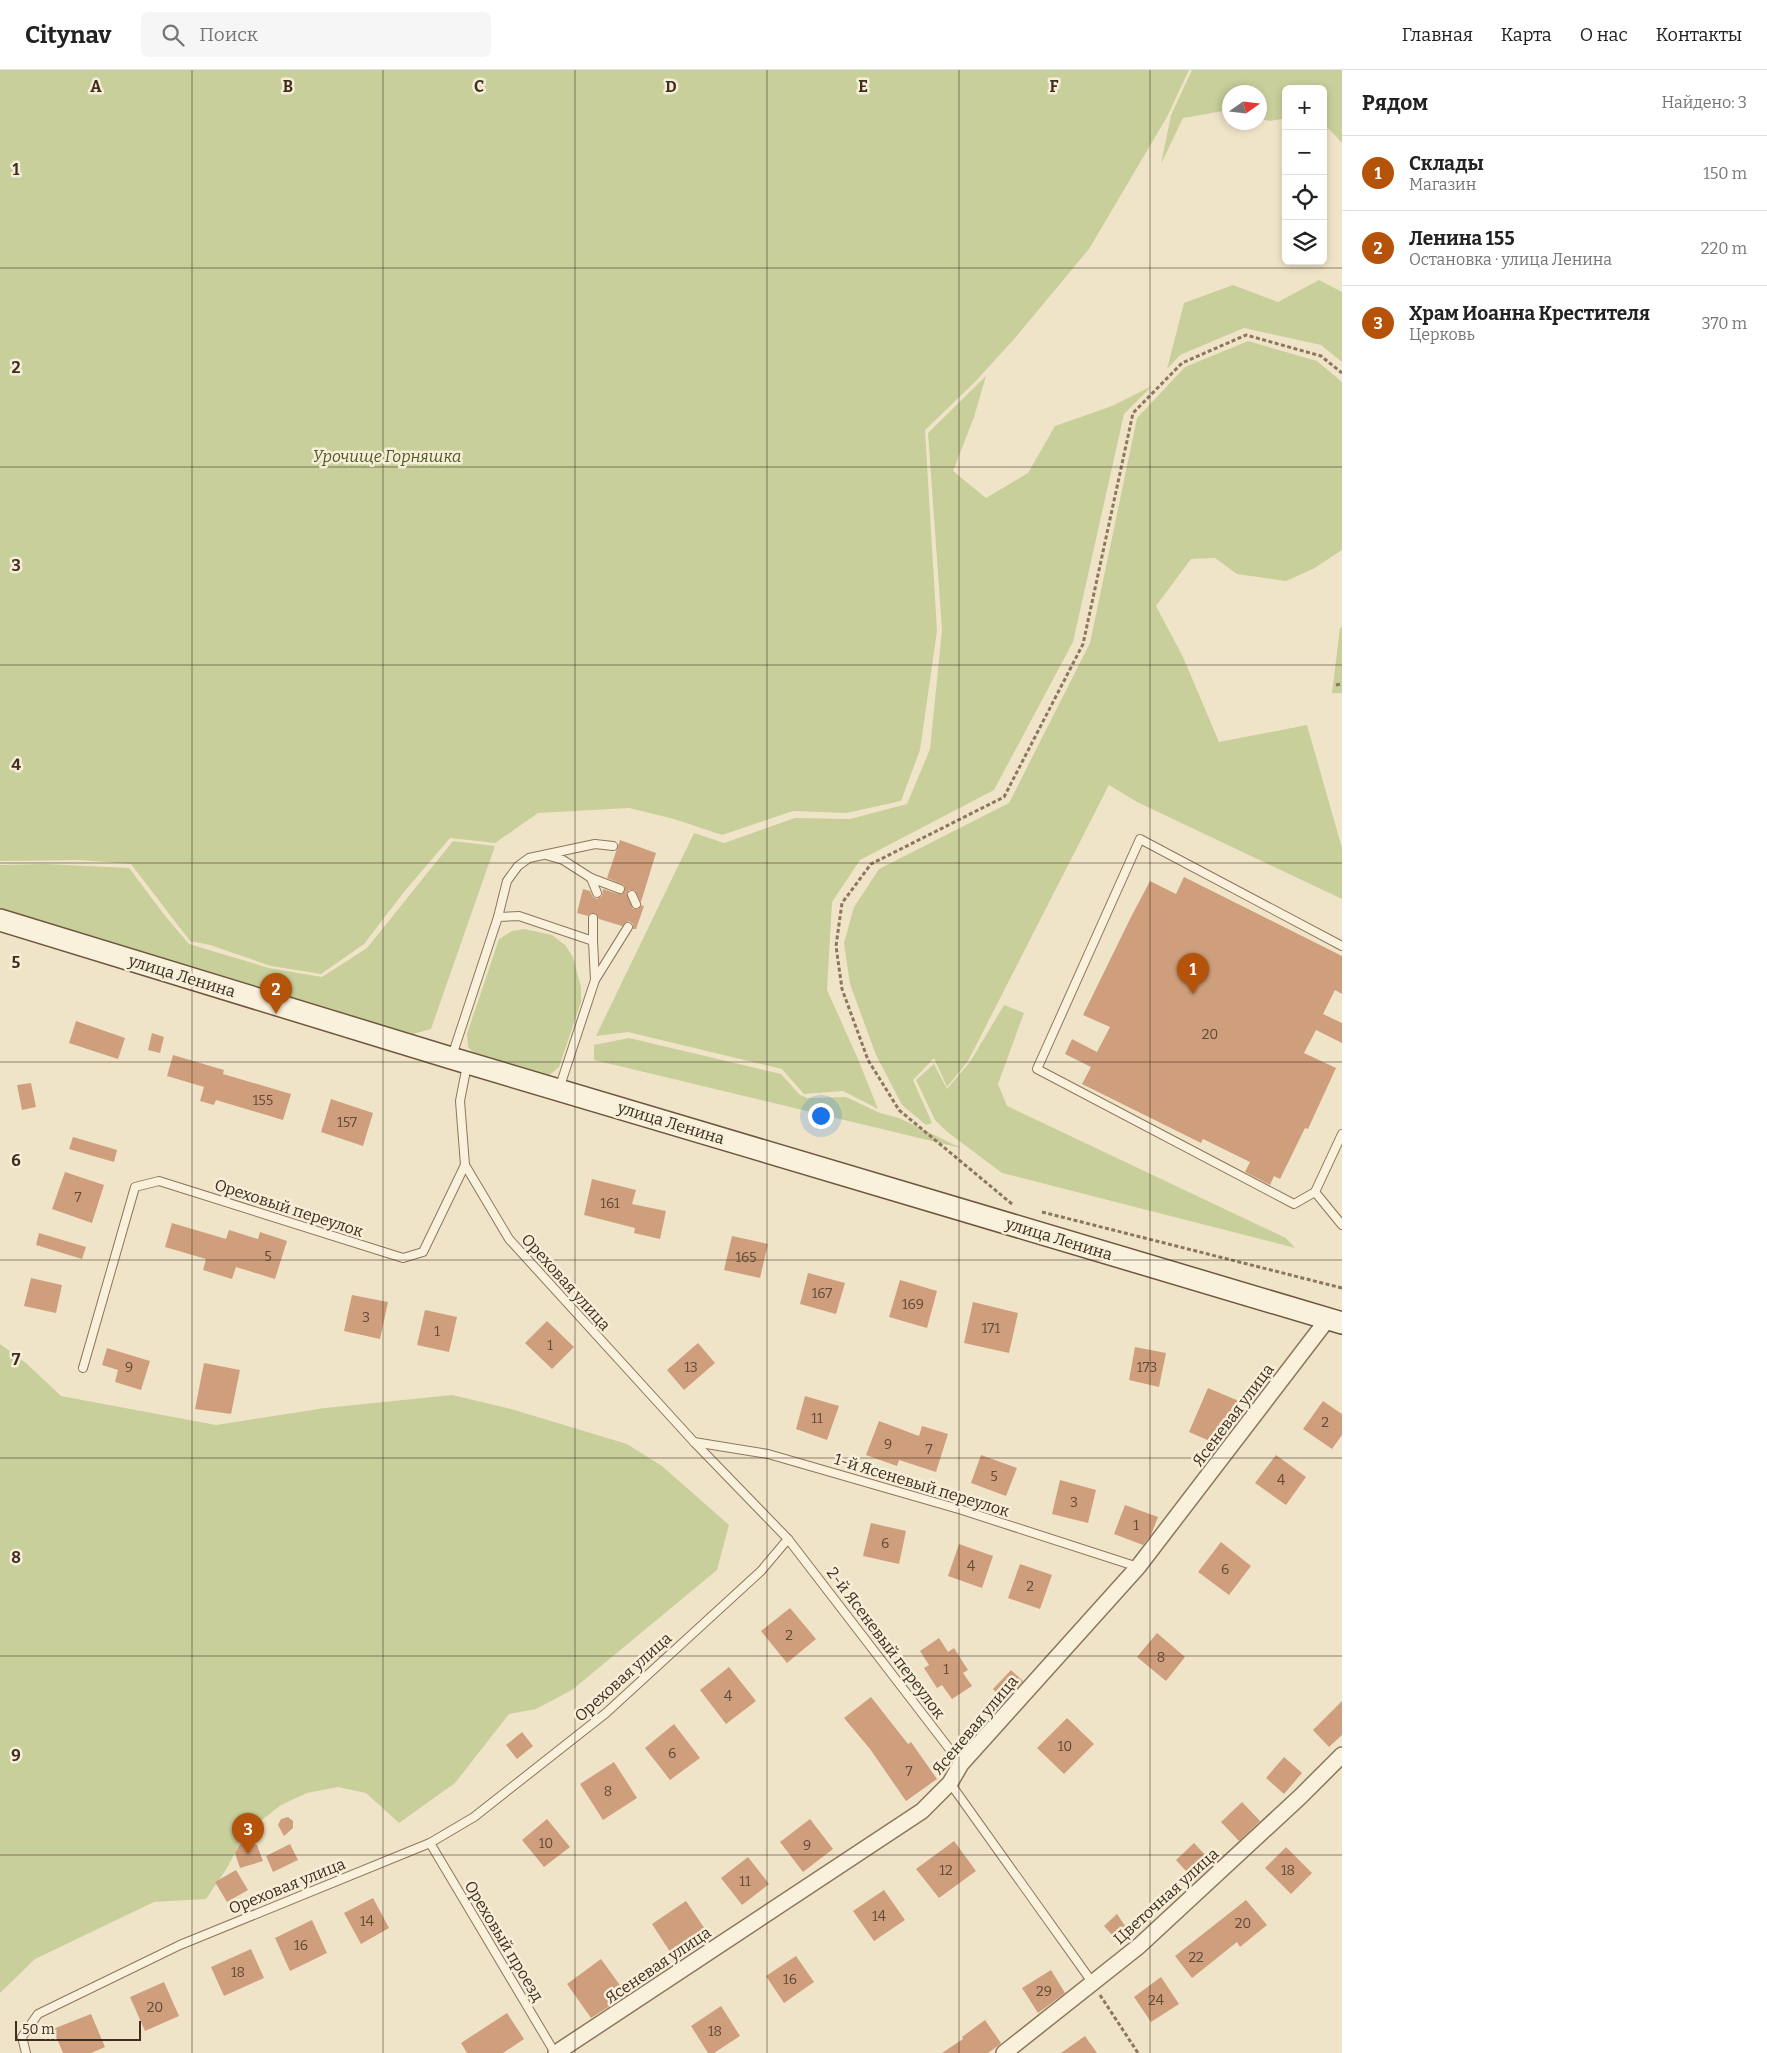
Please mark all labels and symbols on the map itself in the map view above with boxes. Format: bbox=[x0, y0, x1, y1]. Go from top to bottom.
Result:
text: A bbox=[90, 77, 102, 96]
text: B bbox=[283, 77, 293, 96]
text: C bbox=[474, 77, 484, 96]
text: D bbox=[665, 77, 677, 96]
text: E bbox=[858, 77, 868, 96]
text: F bbox=[1050, 77, 1059, 96]
north arrow bbox=[1222, 85, 1267, 130]
text: 1 bbox=[13, 160, 20, 179]
text: 2 bbox=[11, 358, 21, 377]
park label: Урочище Горняшка bbox=[313, 447, 461, 466]
text: 3 bbox=[11, 556, 21, 575]
text: 4 bbox=[11, 755, 21, 774]
street label: улица Ленина bbox=[125, 950, 238, 1001]
text: 5 bbox=[12, 953, 21, 972]
pin: 1 bbox=[1177, 953, 1209, 994]
pin: 2 bbox=[260, 973, 292, 1014]
house number: 20 bbox=[1202, 1026, 1218, 1043]
house number: 155 bbox=[253, 1092, 273, 1109]
street label: улица Ленина bbox=[614, 1097, 727, 1148]
your location bbox=[808, 1103, 834, 1129]
house number: 157 bbox=[337, 1114, 357, 1131]
text: 6 bbox=[11, 1151, 21, 1170]
street label: Ореховый переулок bbox=[212, 1175, 366, 1241]
house number: 7 bbox=[74, 1189, 82, 1206]
house number: 161 bbox=[600, 1195, 620, 1212]
street label: улица Ленина bbox=[1002, 1213, 1115, 1264]
street label: Ореховая улица bbox=[517, 1230, 615, 1335]
house number: 5 bbox=[264, 1248, 272, 1265]
house number: 165 bbox=[735, 1249, 757, 1266]
house number: 167 bbox=[812, 1285, 832, 1302]
house number: 169 bbox=[902, 1296, 924, 1313]
house number: 3 bbox=[362, 1309, 370, 1326]
house number: 171 bbox=[982, 1320, 1000, 1337]
house number: 1 bbox=[434, 1323, 440, 1340]
house number: 1 bbox=[547, 1337, 553, 1354]
text: 7 bbox=[12, 1350, 21, 1369]
house number: 9 bbox=[125, 1359, 133, 1376]
house number: 13 bbox=[684, 1359, 698, 1376]
house number: 173 bbox=[1137, 1359, 1157, 1376]
street label: Ясеневая улица bbox=[1188, 1360, 1278, 1470]
house number: 11 bbox=[811, 1410, 823, 1427]
house number: 2 bbox=[1321, 1414, 1329, 1431]
house number: 9 bbox=[884, 1436, 892, 1453]
house number: 7 bbox=[925, 1441, 933, 1458]
street label: 1-й Ясеневый переулок bbox=[832, 1449, 1013, 1521]
house number: 5 bbox=[990, 1468, 998, 1485]
house number: 4 bbox=[1277, 1472, 1285, 1489]
house number: 3 bbox=[1070, 1494, 1078, 1511]
house number: 1 bbox=[1133, 1517, 1139, 1534]
house number: 6 bbox=[881, 1535, 889, 1552]
text: 8 bbox=[11, 1548, 21, 1567]
house number: 4 bbox=[967, 1558, 975, 1575]
house number: 6 bbox=[1221, 1561, 1229, 1578]
street label: 2-й Ясеневый переулок bbox=[823, 1564, 949, 1723]
house number: 2 bbox=[1026, 1578, 1034, 1595]
house number: 2 bbox=[785, 1627, 793, 1644]
street label: Ореховая улица bbox=[571, 1628, 676, 1726]
house number: 8 bbox=[1157, 1649, 1165, 1666]
house number: 1 bbox=[943, 1661, 949, 1678]
street label: Ясеневая улица bbox=[928, 1672, 1022, 1778]
house number: 4 bbox=[724, 1688, 732, 1705]
house number: 10 bbox=[1058, 1738, 1072, 1755]
house number: 6 bbox=[668, 1745, 676, 1762]
text: 9 bbox=[11, 1746, 21, 1765]
house number: 7 bbox=[905, 1763, 913, 1780]
house number: 8 bbox=[604, 1783, 612, 1800]
pin: 3 bbox=[232, 1813, 264, 1854]
house number: 10 bbox=[539, 1835, 553, 1852]
house number: 9 bbox=[803, 1837, 811, 1854]
street label: Цветочная улица bbox=[1110, 1844, 1223, 1948]
street label: Ореховая улица bbox=[226, 1854, 348, 1918]
house number: 12 bbox=[939, 1862, 953, 1879]
house number: 18 bbox=[1281, 1862, 1295, 1879]
house number: 11 bbox=[739, 1873, 751, 1890]
street label: Ореховый проезд bbox=[461, 1877, 548, 2005]
house number: 14 bbox=[872, 1908, 886, 1925]
house number: 14 bbox=[360, 1913, 374, 1930]
house number: 20 bbox=[1235, 1915, 1251, 1932]
street label: Ясеневая улица bbox=[602, 1923, 715, 2007]
house number: 16 bbox=[294, 1937, 308, 1954]
house number: 22 bbox=[1188, 1949, 1204, 1966]
house number: 18 bbox=[231, 1964, 245, 1981]
house number: 16 bbox=[783, 1971, 797, 1988]
house number: 29 bbox=[1036, 1983, 1052, 2000]
house number: 24 bbox=[1148, 1992, 1164, 2009]
house number: 20 bbox=[147, 1999, 163, 2016]
scale bar bbox=[15, 2018, 141, 2041]
house number: 18 bbox=[708, 2023, 722, 2040]

